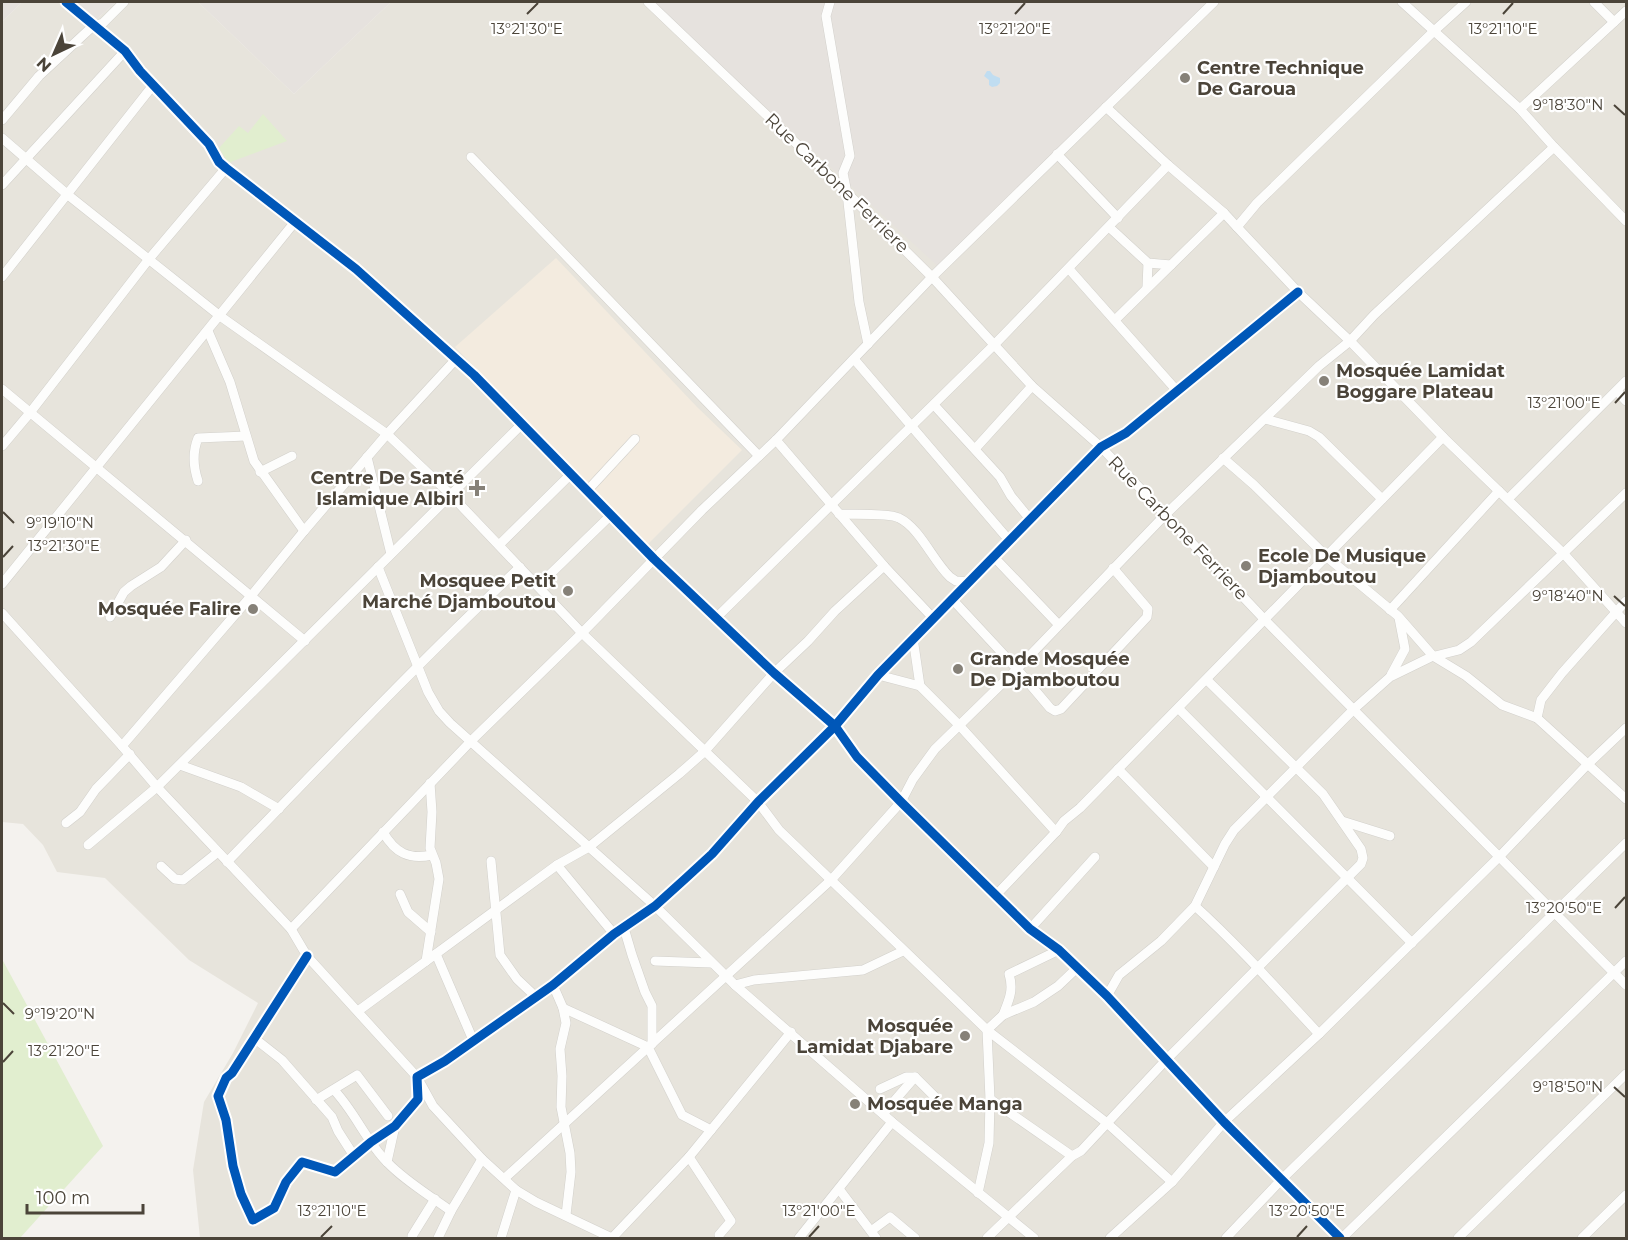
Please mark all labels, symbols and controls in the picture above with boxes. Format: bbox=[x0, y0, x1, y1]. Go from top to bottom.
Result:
text: 13°21'30"E bbox=[491, 19, 563, 38]
text: 13°21'20"E bbox=[979, 19, 1051, 38]
text: 13°21'10"E bbox=[1468, 19, 1538, 38]
north arrow bbox=[24, 24, 84, 84]
text: N bbox=[33, 53, 55, 76]
place label: Centre Technique De Garoua bbox=[1197, 57, 1364, 100]
marker: Centre Technique De Garoua bbox=[1178, 71, 1192, 85]
text: 9°18'30"N bbox=[1533, 95, 1603, 114]
street label: Rue Carbone Ferriere bbox=[760, 108, 914, 258]
place label: Mosquée Lamidat Boggare Plateau bbox=[1336, 360, 1505, 403]
marker: Mosquée Lamidat Boggare Plateau bbox=[1317, 374, 1331, 388]
text: 13°21'00"E bbox=[1527, 393, 1601, 412]
street label: Rue Carbone Ferriere bbox=[1103, 451, 1253, 605]
place label: Centre De Santé Islamique Albiri bbox=[310, 467, 464, 510]
marker: Centre De Santé Islamique Albiri bbox=[468, 479, 486, 497]
text: 9°19'10"N bbox=[26, 513, 94, 532]
text: 13°21'30"E bbox=[28, 536, 100, 555]
place label: Ecole De Musique Djamboutou bbox=[1258, 545, 1426, 588]
marker: Ecole De Musique Djamboutou bbox=[1239, 559, 1253, 573]
place label: Mosquee Petit Marché Djamboutou bbox=[362, 570, 556, 613]
marker: Mosquee Petit Marché Djamboutou bbox=[561, 584, 575, 598]
text: 9°18'40"N bbox=[1532, 586, 1604, 605]
place label: Mosquée Falire bbox=[98, 598, 241, 620]
marker: Mosquée Falire bbox=[246, 602, 260, 616]
place label: Grande Mosquée De Djamboutou bbox=[970, 648, 1130, 691]
marker: Grande Mosquée De Djamboutou bbox=[951, 662, 965, 676]
text: 13°20'50"E bbox=[1526, 898, 1602, 917]
text: 9°19'20"N bbox=[25, 1004, 95, 1023]
place label: Mosquée Lamidat Djabare bbox=[796, 1015, 953, 1058]
marker: Mosquée Lamidat Djabare bbox=[958, 1029, 972, 1043]
text: 13°21'20"E bbox=[28, 1041, 100, 1060]
text: 9°18'50"N bbox=[1533, 1077, 1603, 1096]
place label: Mosquée Manga bbox=[867, 1093, 1023, 1115]
marker: Mosquée Manga bbox=[848, 1097, 862, 1111]
scale bar bbox=[27, 1177, 142, 1215]
text: 100 m bbox=[36, 1187, 90, 1209]
text: 13°21'10"E bbox=[297, 1201, 367, 1220]
text: 13°21'00"E bbox=[782, 1201, 856, 1220]
text: 13°20'50"E bbox=[1269, 1201, 1345, 1220]

